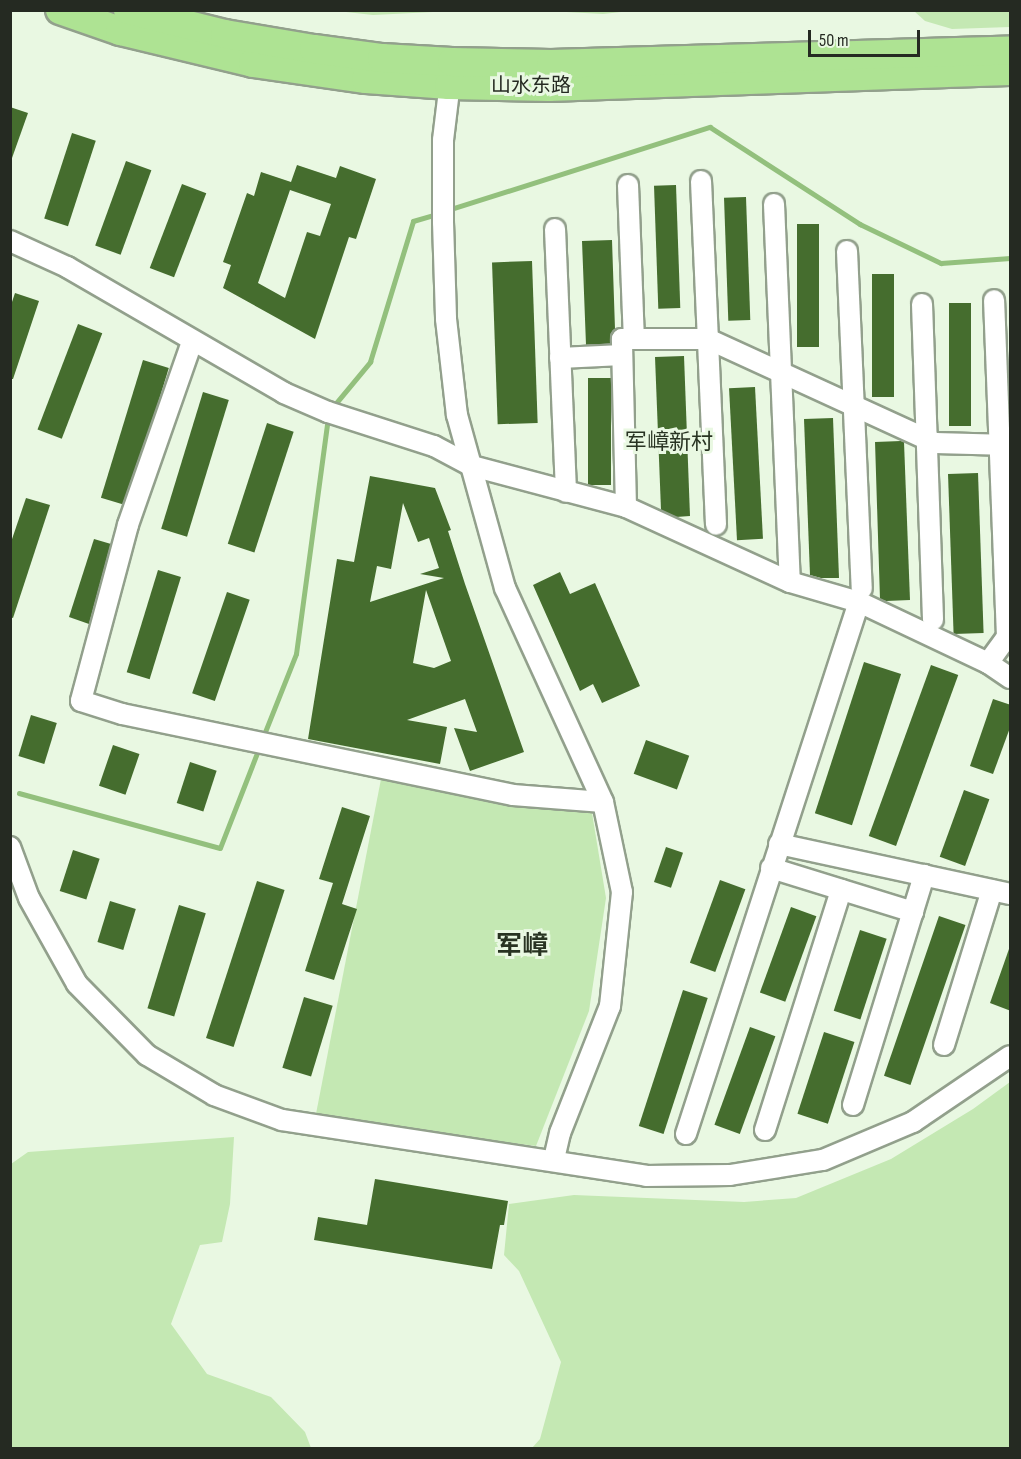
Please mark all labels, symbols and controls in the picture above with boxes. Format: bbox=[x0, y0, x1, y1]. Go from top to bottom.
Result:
scale bar bbox=[811, 18, 924, 56]
text: 50 m bbox=[819, 30, 849, 51]
street label: 山水东路 bbox=[491, 74, 571, 98]
district label: 军嶂新村 bbox=[625, 430, 713, 456]
district label: 军嶂 bbox=[496, 931, 548, 963]

